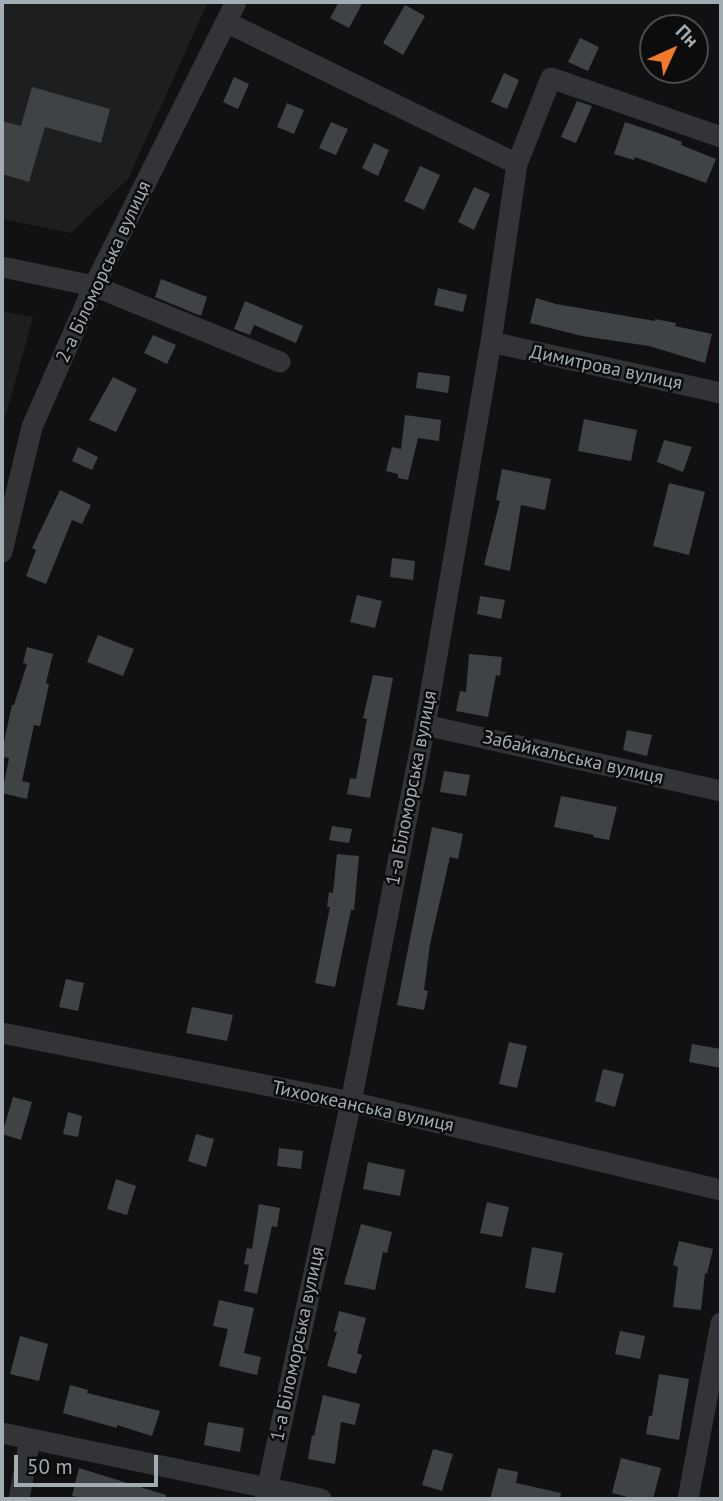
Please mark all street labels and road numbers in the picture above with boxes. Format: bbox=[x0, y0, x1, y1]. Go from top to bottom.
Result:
street label: 2-а Біломорська вулиця bbox=[52, 177, 156, 367]
street label: Димитрова вулиця bbox=[528, 341, 684, 395]
street label: 1-а Біломорська вулиця bbox=[382, 689, 442, 887]
street label: Забайкальська вулиця bbox=[480, 726, 666, 790]
street label: Тихоокеанська вулиця bbox=[270, 1077, 456, 1137]
street label: 1-а Біломорська вулиця bbox=[266, 1245, 330, 1443]

